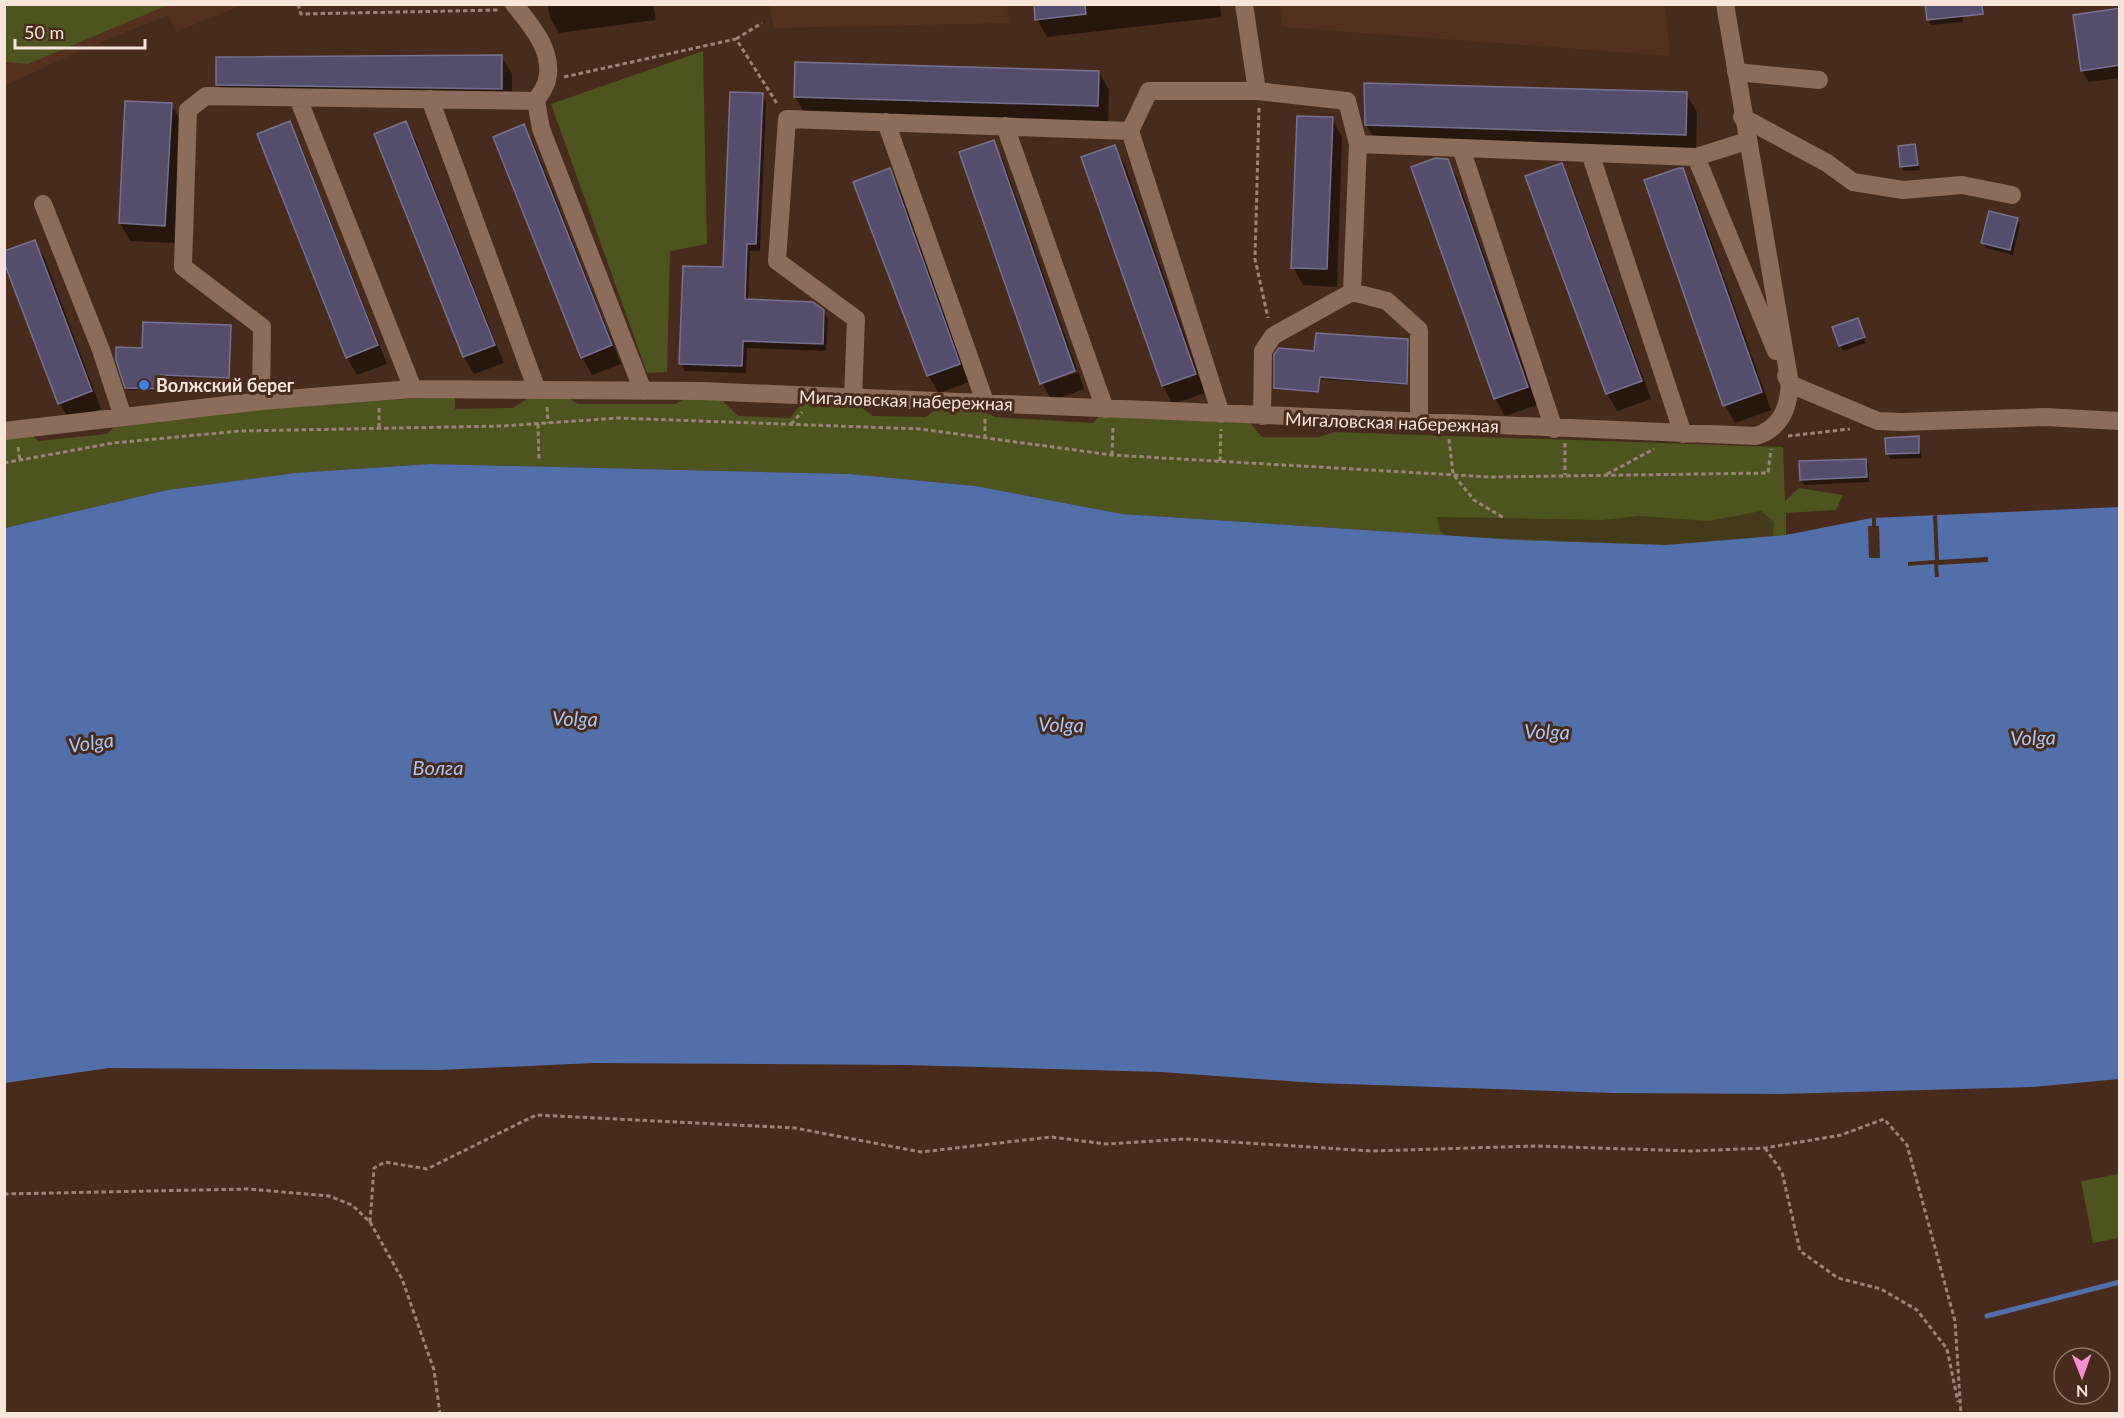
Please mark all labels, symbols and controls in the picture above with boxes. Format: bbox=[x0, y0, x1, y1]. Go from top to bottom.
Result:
scale bar bbox=[15, 12, 146, 50]
text: 50 m bbox=[24, 21, 64, 43]
place label: Волжский берег bbox=[156, 374, 295, 396]
marker: Волжский берег bbox=[137, 378, 151, 392]
street label: Мигаловская набережная bbox=[799, 385, 1013, 415]
street label: Мигаловская набережная bbox=[1285, 407, 1499, 437]
water label: Volga bbox=[552, 706, 598, 730]
water label: Volga bbox=[1038, 712, 1084, 736]
water label: Volga bbox=[1524, 719, 1570, 743]
water label: Volga bbox=[2010, 725, 2056, 749]
water label: Volga bbox=[67, 727, 115, 757]
water label: Волга bbox=[413, 755, 463, 779]
north arrow bbox=[2052, 1346, 2112, 1406]
text: N bbox=[2076, 1382, 2089, 1401]

